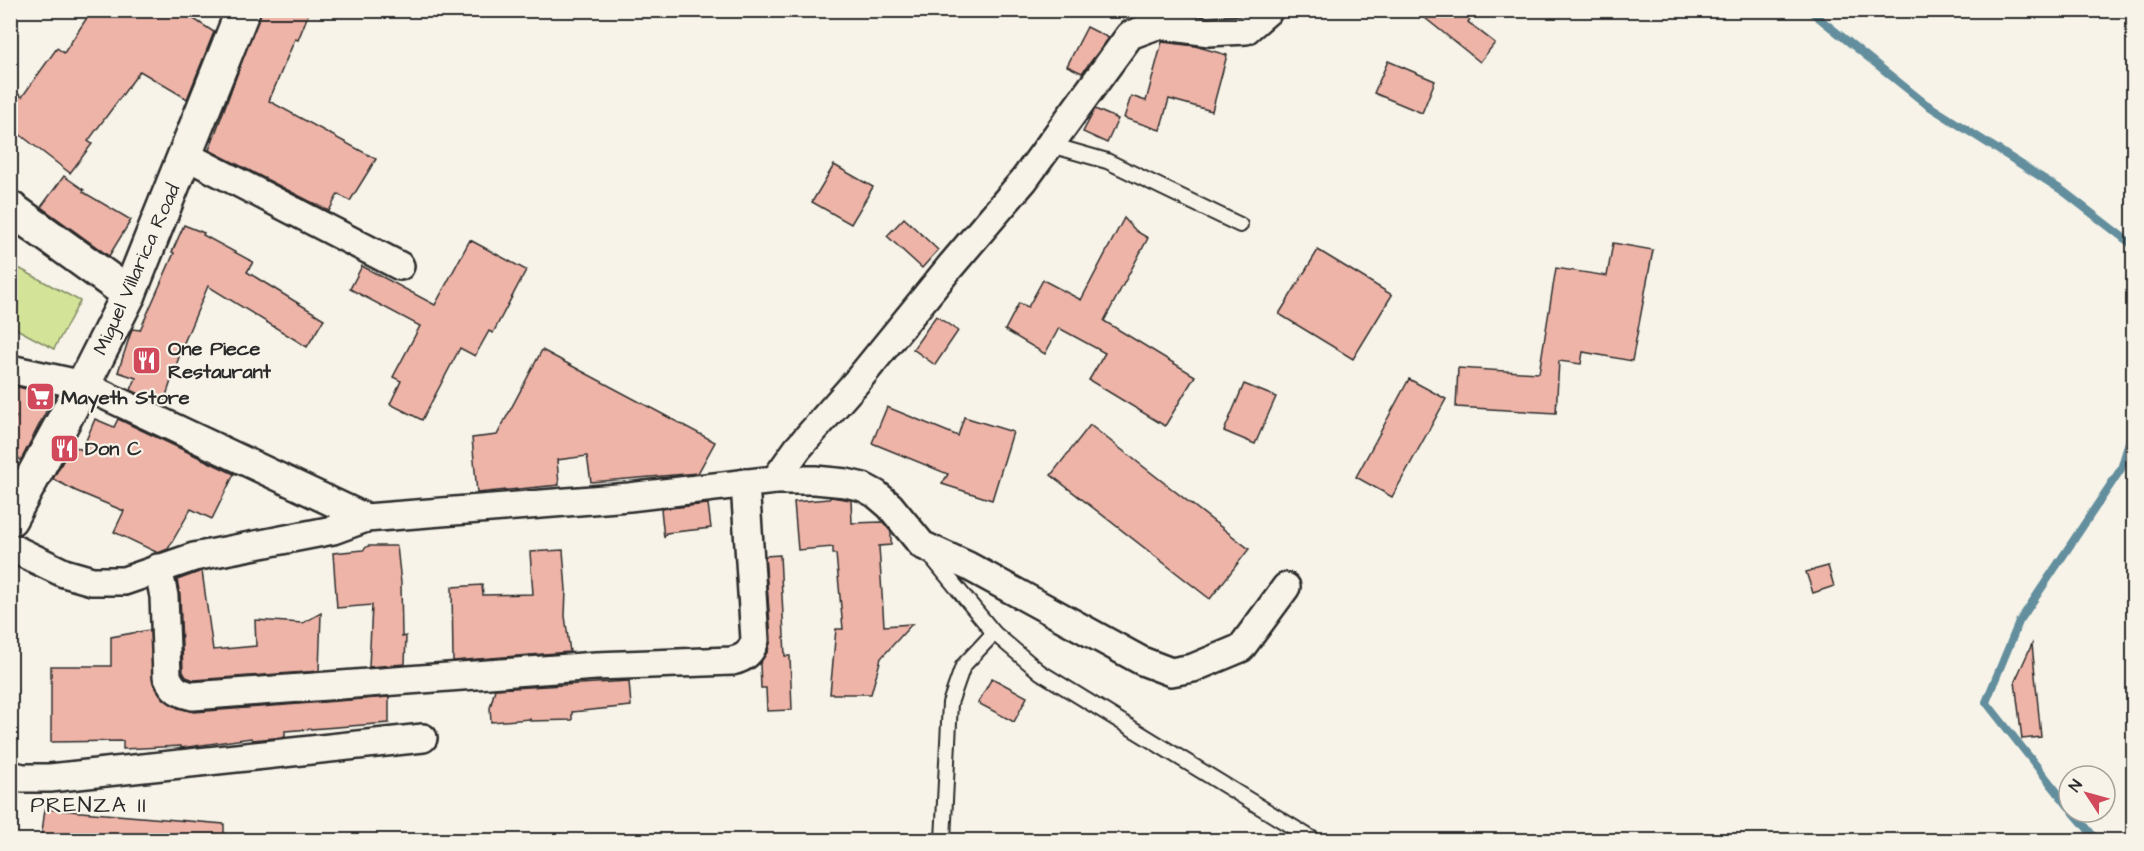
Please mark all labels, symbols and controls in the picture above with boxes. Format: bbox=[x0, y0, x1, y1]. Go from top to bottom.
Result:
street label: Miguel Villarica Road bbox=[87, 179, 188, 360]
place label: One Piece Restaurant bbox=[168, 335, 272, 386]
restaurant icon: One Piece Restaurant bbox=[131, 344, 163, 376]
supermarket icon: Mayeth Store bbox=[24, 381, 56, 413]
place label: Mayeth Store bbox=[61, 384, 190, 413]
restaurant icon: Don C bbox=[48, 432, 80, 464]
place label: Don C bbox=[85, 435, 142, 463]
north arrow bbox=[2057, 764, 2117, 824]
text: N bbox=[2064, 775, 2088, 796]
district label: PRENZA II bbox=[31, 790, 147, 821]

